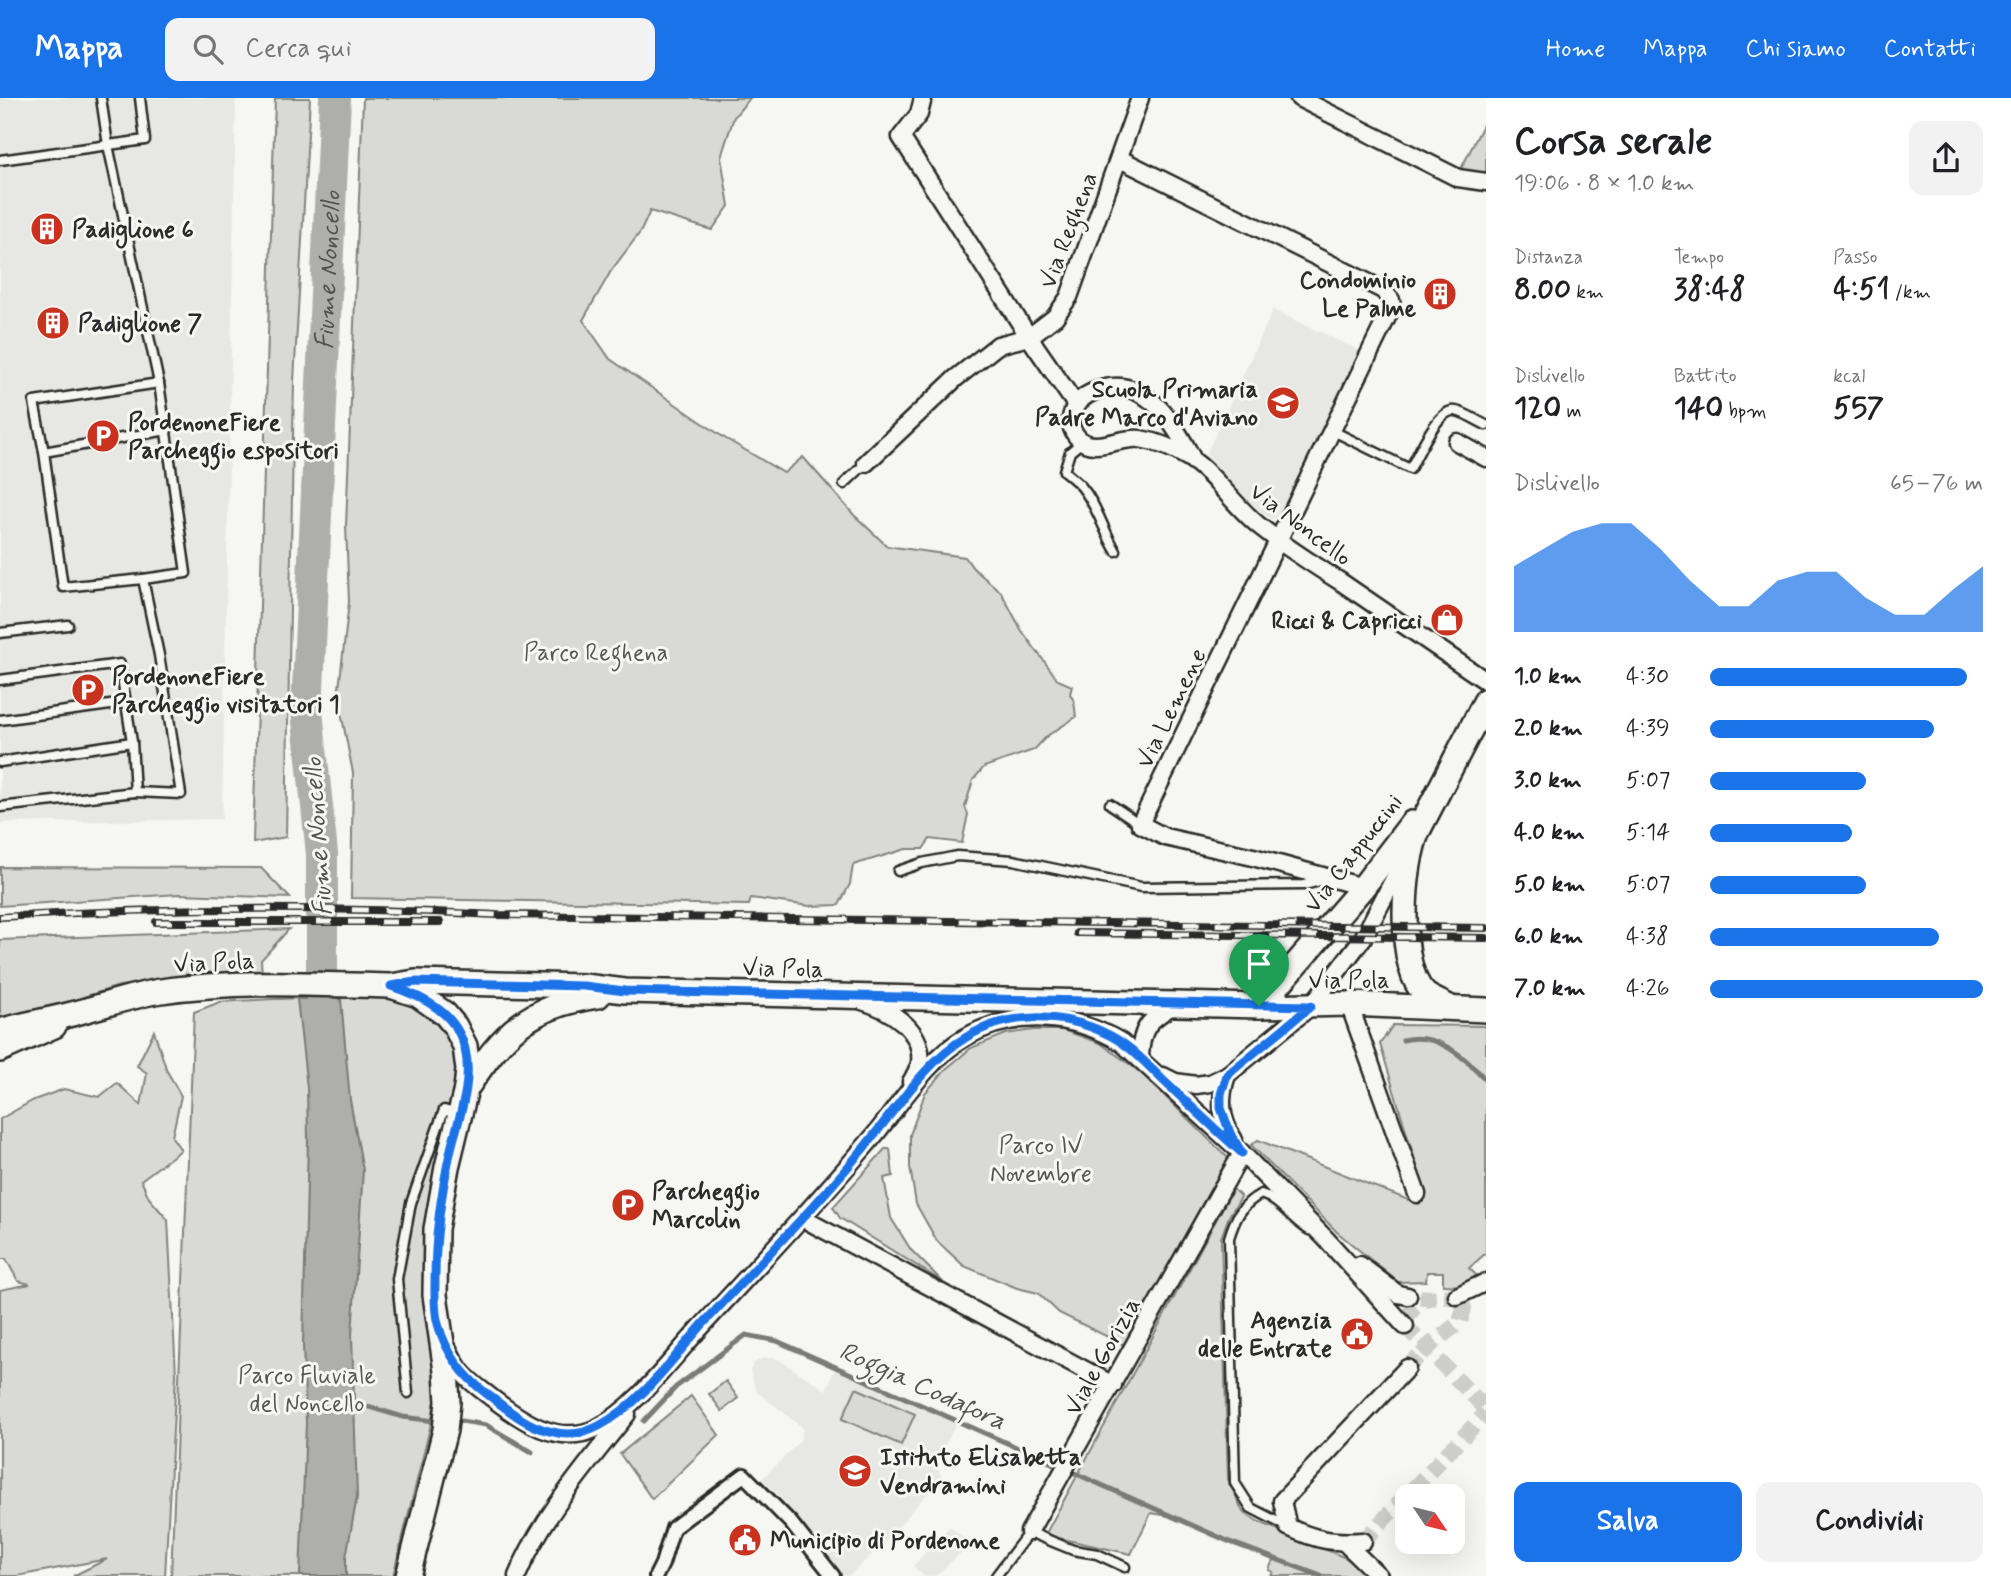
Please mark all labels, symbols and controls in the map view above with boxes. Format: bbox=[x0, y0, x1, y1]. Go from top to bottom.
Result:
search box bbox=[165, 18, 655, 81]
text: Mappa bbox=[35, 27, 123, 71]
icon: search bbox=[189, 30, 227, 68]
text: Cerca qui bbox=[245, 32, 352, 66]
text: Home bbox=[1546, 34, 1605, 65]
text: Mappa bbox=[1643, 34, 1707, 65]
text: Chi siamo bbox=[1745, 34, 1846, 65]
text: Contatti bbox=[1884, 34, 1976, 65]
text: Corsa serale bbox=[1514, 118, 1713, 167]
button: share bbox=[1909, 121, 1983, 195]
street label: Via Reghena bbox=[1033, 168, 1109, 294]
text: 19:06 · 8 × 1.0 km bbox=[1514, 169, 1695, 199]
water label: Fiume Noncello bbox=[309, 189, 350, 350]
building icon: Padiglione 6 bbox=[28, 210, 66, 248]
place label: Padiglione 6 bbox=[72, 215, 194, 249]
text: Distanza bbox=[1514, 245, 1583, 270]
text: Tempo bbox=[1674, 245, 1724, 270]
text: Passo bbox=[1833, 245, 1878, 270]
place label: Condominio Le Palme bbox=[1300, 266, 1417, 325]
text: 8.00 bbox=[1514, 270, 1571, 309]
text: 38:48 bbox=[1674, 270, 1746, 309]
text: 4:51 bbox=[1833, 270, 1890, 309]
building icon: Condominio Le Palme bbox=[1421, 275, 1459, 313]
text: km bbox=[1571, 280, 1604, 305]
text: /km bbox=[1890, 280, 1931, 305]
building icon: Padiglione 7 bbox=[34, 304, 72, 342]
place label: Padiglione 7 bbox=[78, 309, 203, 343]
text: Dislivello bbox=[1514, 364, 1585, 389]
text: Battito bbox=[1674, 364, 1736, 389]
text: kcal bbox=[1833, 364, 1865, 389]
place label: Scuola Primaria Padre Marco d'Aviano bbox=[1035, 375, 1258, 434]
school or university icon: Scuola Primaria Padre Marco d'Aviano bbox=[1264, 384, 1302, 422]
text: 120 bbox=[1514, 389, 1561, 428]
text: 140 bbox=[1674, 389, 1723, 428]
text: 557 bbox=[1833, 389, 1884, 428]
text: m bbox=[1561, 399, 1582, 424]
text: bpm bbox=[1723, 399, 1767, 424]
place label: PordenoneFiere Parcheggio espositori bbox=[128, 408, 339, 470]
parking icon: PordenoneFiere Parcheggio espositori bbox=[84, 417, 122, 455]
text: Dislivello bbox=[1514, 469, 1600, 499]
text: 65–76 m bbox=[1890, 469, 1983, 499]
street label: Via Noncello bbox=[1243, 477, 1357, 574]
shop icon: Ricci & Capricci bbox=[1428, 601, 1466, 639]
place label: Ricci & Capricci bbox=[1272, 606, 1423, 637]
park label: Parco Reghena bbox=[524, 638, 668, 672]
street label: Via Lemene bbox=[1130, 644, 1215, 774]
place label: PordenoneFiere Parcheggio visitatori 1 bbox=[112, 662, 340, 724]
text: 1.0 km bbox=[1514, 662, 1582, 692]
text: 4:30 bbox=[1626, 662, 1669, 692]
parking icon: PordenoneFiere Parcheggio visitatori 1 bbox=[69, 671, 107, 709]
text: 2.0 km bbox=[1514, 714, 1583, 744]
text: 4:39 bbox=[1626, 714, 1670, 744]
water label: Fiume Noncello bbox=[296, 756, 341, 917]
text: 3.0 km bbox=[1514, 766, 1582, 796]
text: 5:07 bbox=[1626, 766, 1670, 796]
street label: Via Cappuccini bbox=[1298, 788, 1410, 920]
text: 4.0 km bbox=[1514, 818, 1585, 848]
text: 5:14 bbox=[1626, 818, 1670, 848]
text: 5.0 km bbox=[1514, 870, 1585, 900]
text: 5:07 bbox=[1626, 870, 1670, 900]
text: 6.0 km bbox=[1514, 922, 1583, 952]
text: 4:38 bbox=[1626, 922, 1669, 952]
pin bbox=[1229, 934, 1289, 1006]
icon: arrive bbox=[1240, 945, 1278, 983]
street label: Via Pola bbox=[173, 946, 255, 981]
street label: Via Pola bbox=[742, 953, 824, 986]
street label: Via Pola bbox=[1309, 966, 1390, 997]
text: 7.0 km bbox=[1514, 974, 1585, 1004]
text: 4:26 bbox=[1626, 974, 1670, 1004]
park label: Parco IV Novembre bbox=[990, 1131, 1092, 1190]
place label: Parcheggio Marcolin bbox=[652, 1177, 760, 1236]
parking icon: Parcheggio Marcolin bbox=[609, 1186, 647, 1224]
street label: Viale Gorizia bbox=[1058, 1292, 1148, 1421]
place label: Agenzia delle Entrate bbox=[1198, 1306, 1332, 1365]
public building icon: Agenzia delle Entrate bbox=[1338, 1315, 1376, 1353]
water label: Roggia Codafora bbox=[832, 1335, 1011, 1442]
park label: Parco Fluviale del Noncello bbox=[238, 1361, 376, 1420]
place label: Istituto Elisabetta Vendramini bbox=[880, 1443, 1081, 1502]
school or university icon: Istituto Elisabetta Vendramini bbox=[836, 1452, 874, 1490]
button: Salva bbox=[1514, 1482, 1742, 1562]
button: Condividi bbox=[1756, 1482, 1983, 1562]
north arrow bbox=[1395, 1484, 1465, 1554]
map controls bbox=[1395, 1484, 1465, 1554]
public building icon: Municipio di Pordenone bbox=[726, 1521, 764, 1559]
place label: Municipio di Pordenone bbox=[770, 1526, 1000, 1557]

